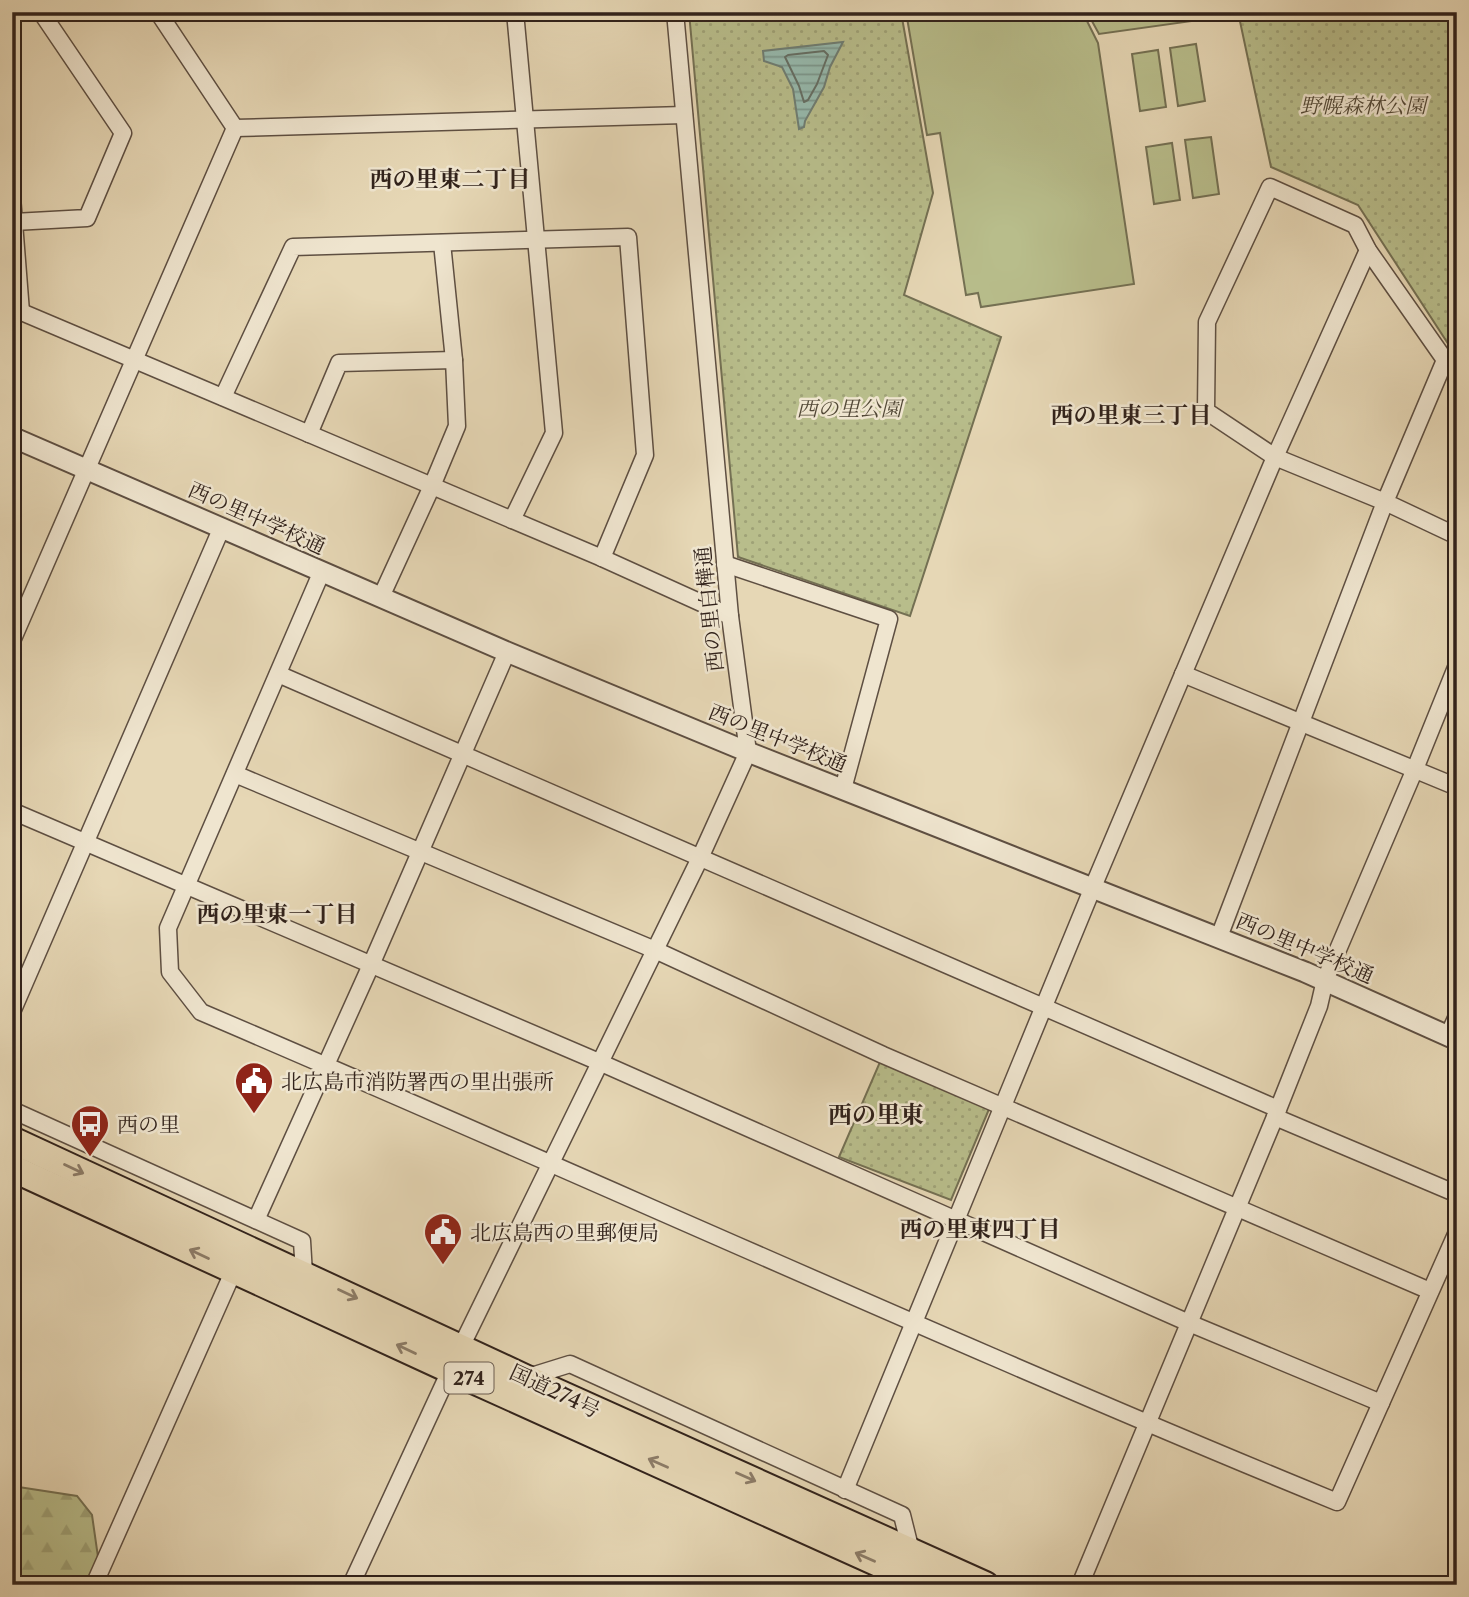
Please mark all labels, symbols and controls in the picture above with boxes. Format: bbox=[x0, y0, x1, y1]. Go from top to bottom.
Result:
park label: 野幌森林公園 bbox=[1300, 93, 1429, 118]
district label: 西の里東二丁目 bbox=[370, 165, 531, 193]
park label: 西の里公園 bbox=[797, 396, 904, 421]
district label: 西の里東三丁目 bbox=[1051, 401, 1212, 429]
street label: 西の里中学校通 bbox=[185, 477, 329, 559]
street label: 西の里白樺通 bbox=[690, 545, 728, 673]
street label: 西の里中学校通 bbox=[705, 699, 851, 777]
district label: 西の里東一丁目 bbox=[197, 900, 358, 928]
street label: 西の里中学校通 bbox=[1232, 908, 1378, 988]
public building icon: 北広島市消防署西の里出張所 bbox=[233, 1060, 275, 1115]
place label: 北広島市消防署西の里出張所 bbox=[281, 1069, 554, 1094]
district label: 西の里東 bbox=[828, 1100, 924, 1129]
bus stop icon: 西の里 bbox=[69, 1103, 111, 1158]
place label: 西の里 bbox=[117, 1112, 180, 1137]
one-way arrow bbox=[63, 1162, 84, 1176]
public building icon: 北広島西の里郵便局 bbox=[422, 1211, 464, 1266]
district label: 西の里東四丁目 bbox=[900, 1215, 1061, 1243]
place label: 北広島西の里郵便局 bbox=[470, 1220, 659, 1245]
one-way arrow bbox=[189, 1247, 210, 1260]
one-way arrow bbox=[337, 1288, 358, 1301]
one-way arrow bbox=[396, 1342, 417, 1355]
street label: 国道274号 bbox=[506, 1359, 604, 1423]
road number: 274 bbox=[444, 1362, 494, 1394]
one-way arrow bbox=[647, 1456, 669, 1469]
one-way arrow bbox=[735, 1471, 757, 1484]
one-way arrow bbox=[855, 1550, 876, 1563]

